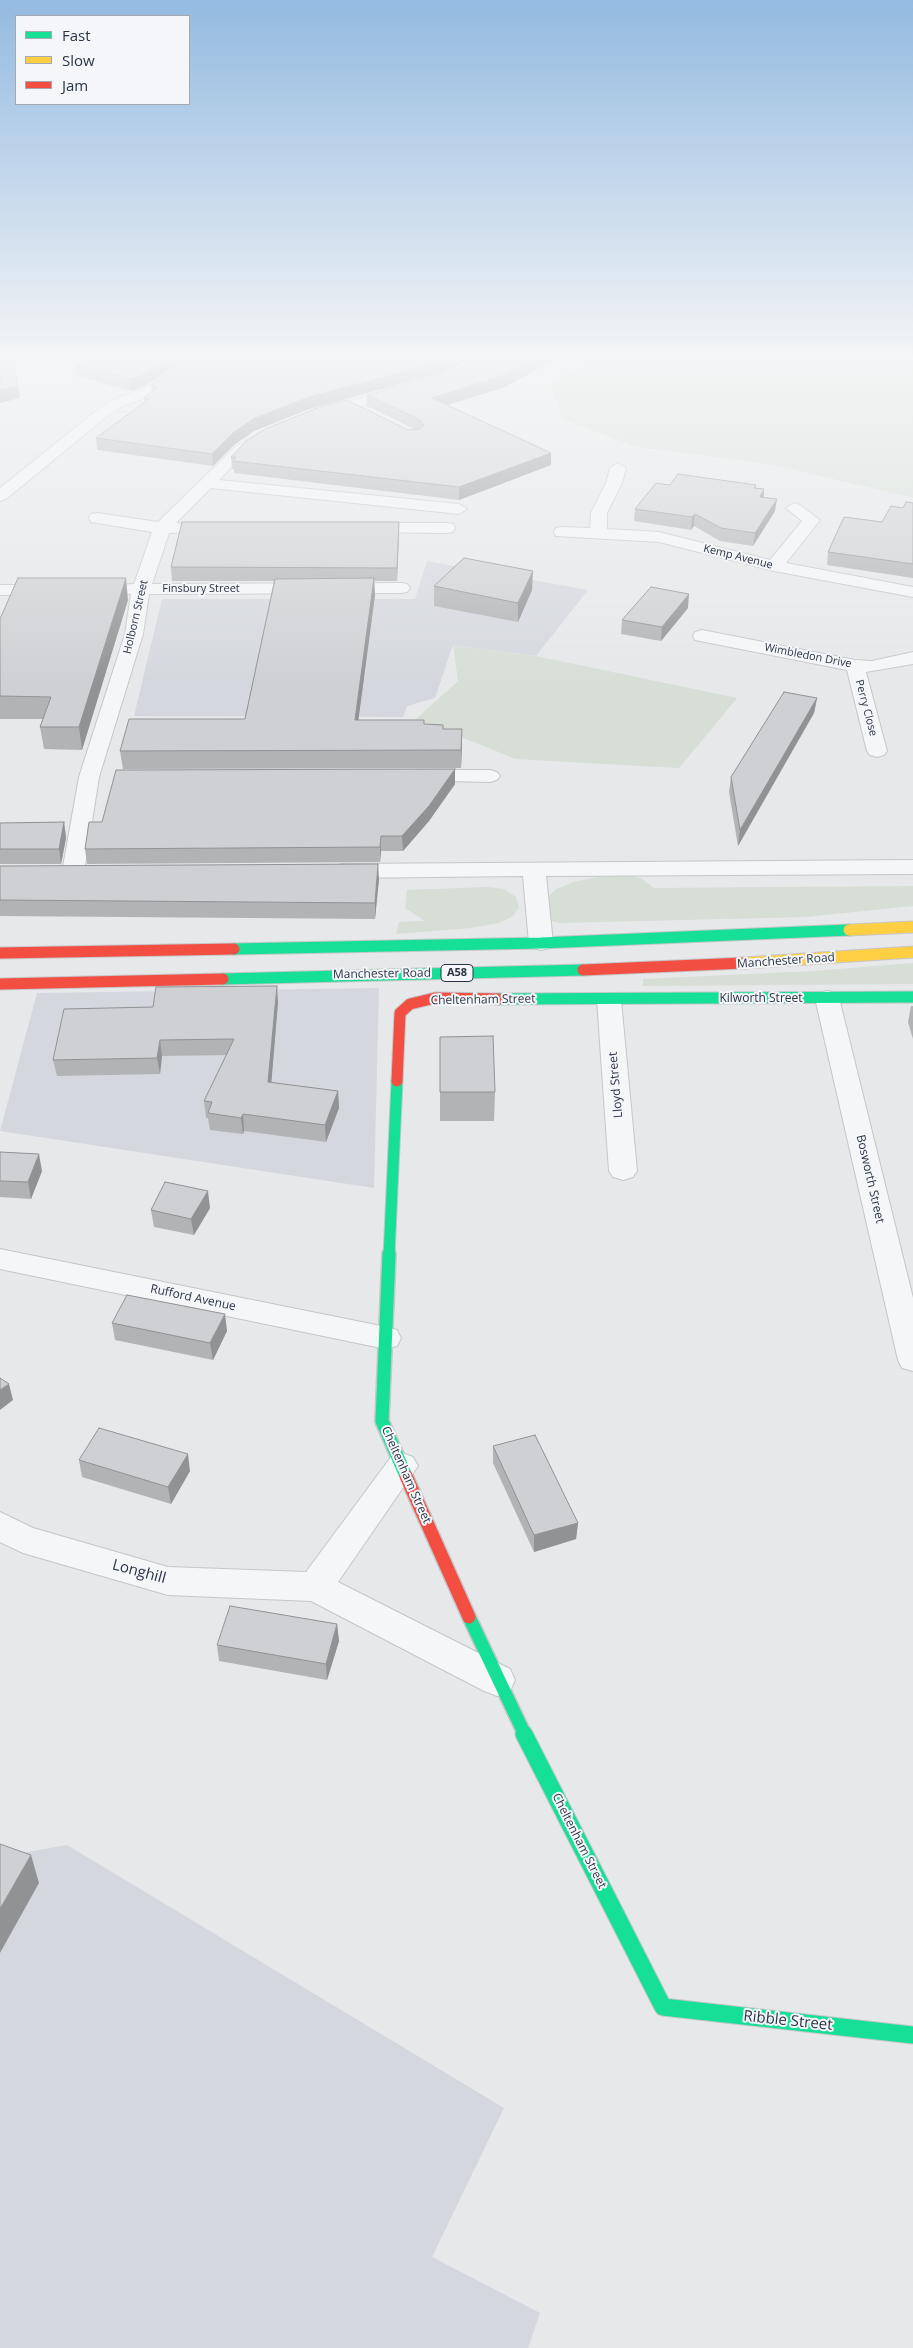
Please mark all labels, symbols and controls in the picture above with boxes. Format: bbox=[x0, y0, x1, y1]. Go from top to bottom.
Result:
legend bbox=[15, 15, 190, 105]
text: Fast bbox=[62, 25, 91, 45]
text: Slow bbox=[62, 50, 95, 70]
text: Jam bbox=[62, 75, 88, 95]
street label: Kemp Avenue bbox=[702, 542, 774, 572]
street label: Holborn Street bbox=[121, 579, 151, 655]
street label: Finsbury Street bbox=[162, 582, 240, 596]
street label: Wimbledon Drive bbox=[763, 641, 853, 671]
street label: Perry Close bbox=[852, 678, 880, 738]
street label: Manchester Road bbox=[737, 950, 835, 972]
road number: A58 bbox=[441, 964, 473, 981]
street label: Manchester Road bbox=[333, 966, 431, 982]
street label: Cheltenham Street bbox=[430, 992, 536, 1008]
street label: Kilworth Street bbox=[719, 992, 803, 1006]
street label: Lloyd Street bbox=[606, 1051, 626, 1119]
street label: Bosworth Street bbox=[853, 1133, 887, 1225]
street label: Rufford Avenue bbox=[149, 1282, 237, 1314]
street label: Cheltenham Street bbox=[378, 1424, 434, 1526]
street label: Longhill bbox=[110, 1556, 168, 1588]
street label: Cheltenham Street bbox=[549, 1791, 609, 1891]
street label: Ribble Street bbox=[743, 2007, 833, 2035]

